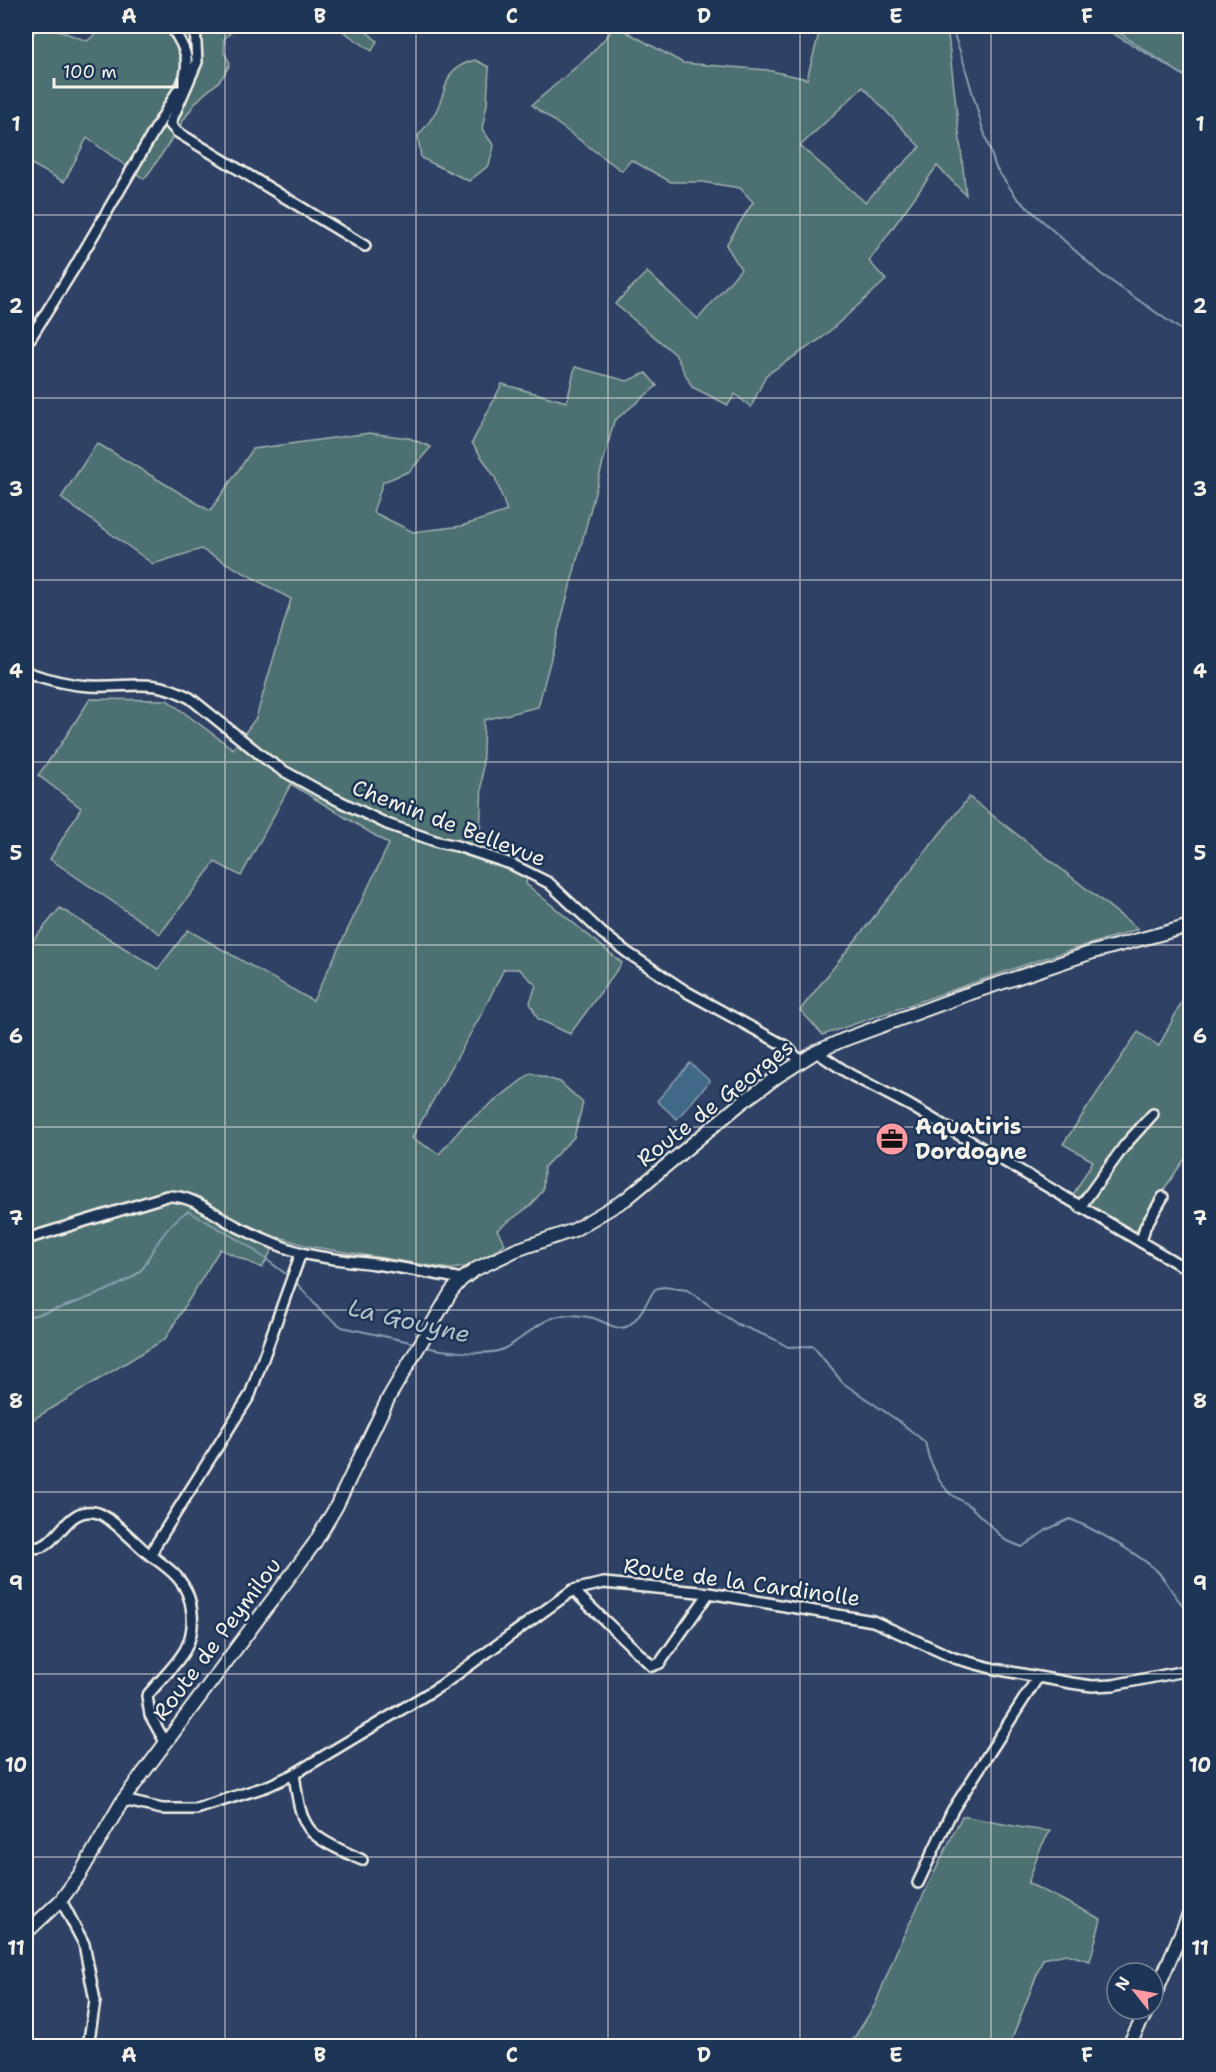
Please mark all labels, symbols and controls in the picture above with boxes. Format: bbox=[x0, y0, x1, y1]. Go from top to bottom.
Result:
text: A bbox=[121, 3, 137, 29]
text: B bbox=[314, 3, 326, 29]
text: C bbox=[506, 3, 518, 29]
text: D bbox=[697, 3, 711, 29]
text: E bbox=[889, 3, 903, 29]
text: F bbox=[1081, 3, 1093, 29]
scale bar bbox=[54, 51, 177, 89]
text: 100 m bbox=[63, 60, 117, 84]
text: 1 bbox=[11, 111, 21, 137]
text: 1 bbox=[1195, 111, 1205, 137]
text: 2 bbox=[9, 293, 23, 319]
text: 2 bbox=[1193, 293, 1207, 319]
text: 3 bbox=[9, 476, 23, 502]
text: 3 bbox=[1193, 476, 1207, 502]
text: 4 bbox=[9, 658, 23, 684]
text: 4 bbox=[1193, 658, 1207, 684]
street label: Chemin de Bellevue bbox=[348, 773, 550, 873]
text: 5 bbox=[10, 840, 22, 866]
text: 5 bbox=[1194, 840, 1206, 866]
text: 6 bbox=[9, 1023, 23, 1049]
text: 6 bbox=[1193, 1023, 1207, 1049]
street label: Route de Georges bbox=[631, 1033, 799, 1173]
place label: Aquatiris Dordogne bbox=[915, 1112, 1027, 1166]
office icon: Aquatiris Dordogne bbox=[874, 1121, 910, 1157]
text: 7 bbox=[9, 1205, 23, 1231]
text: 7 bbox=[1193, 1205, 1207, 1231]
water label: La Gouyne bbox=[345, 1291, 473, 1351]
text: 8 bbox=[9, 1388, 23, 1414]
text: 8 bbox=[1193, 1388, 1207, 1414]
street label: Route de la Cardinolle bbox=[622, 1551, 862, 1613]
street label: Route de Peymilou bbox=[146, 1552, 288, 1726]
text: 9 bbox=[9, 1570, 23, 1596]
text: 9 bbox=[1193, 1570, 1207, 1596]
text: 10 bbox=[5, 1752, 27, 1778]
text: 10 bbox=[1189, 1752, 1211, 1778]
text: 11 bbox=[7, 1935, 25, 1961]
text: 11 bbox=[1191, 1935, 1209, 1961]
north arrow bbox=[1105, 1961, 1165, 2021]
text: N bbox=[1110, 1973, 1135, 1994]
text: A bbox=[121, 2042, 137, 2068]
text: B bbox=[314, 2042, 326, 2068]
text: C bbox=[506, 2042, 518, 2068]
text: D bbox=[697, 2042, 711, 2068]
text: E bbox=[889, 2042, 903, 2068]
text: F bbox=[1081, 2042, 1093, 2068]

